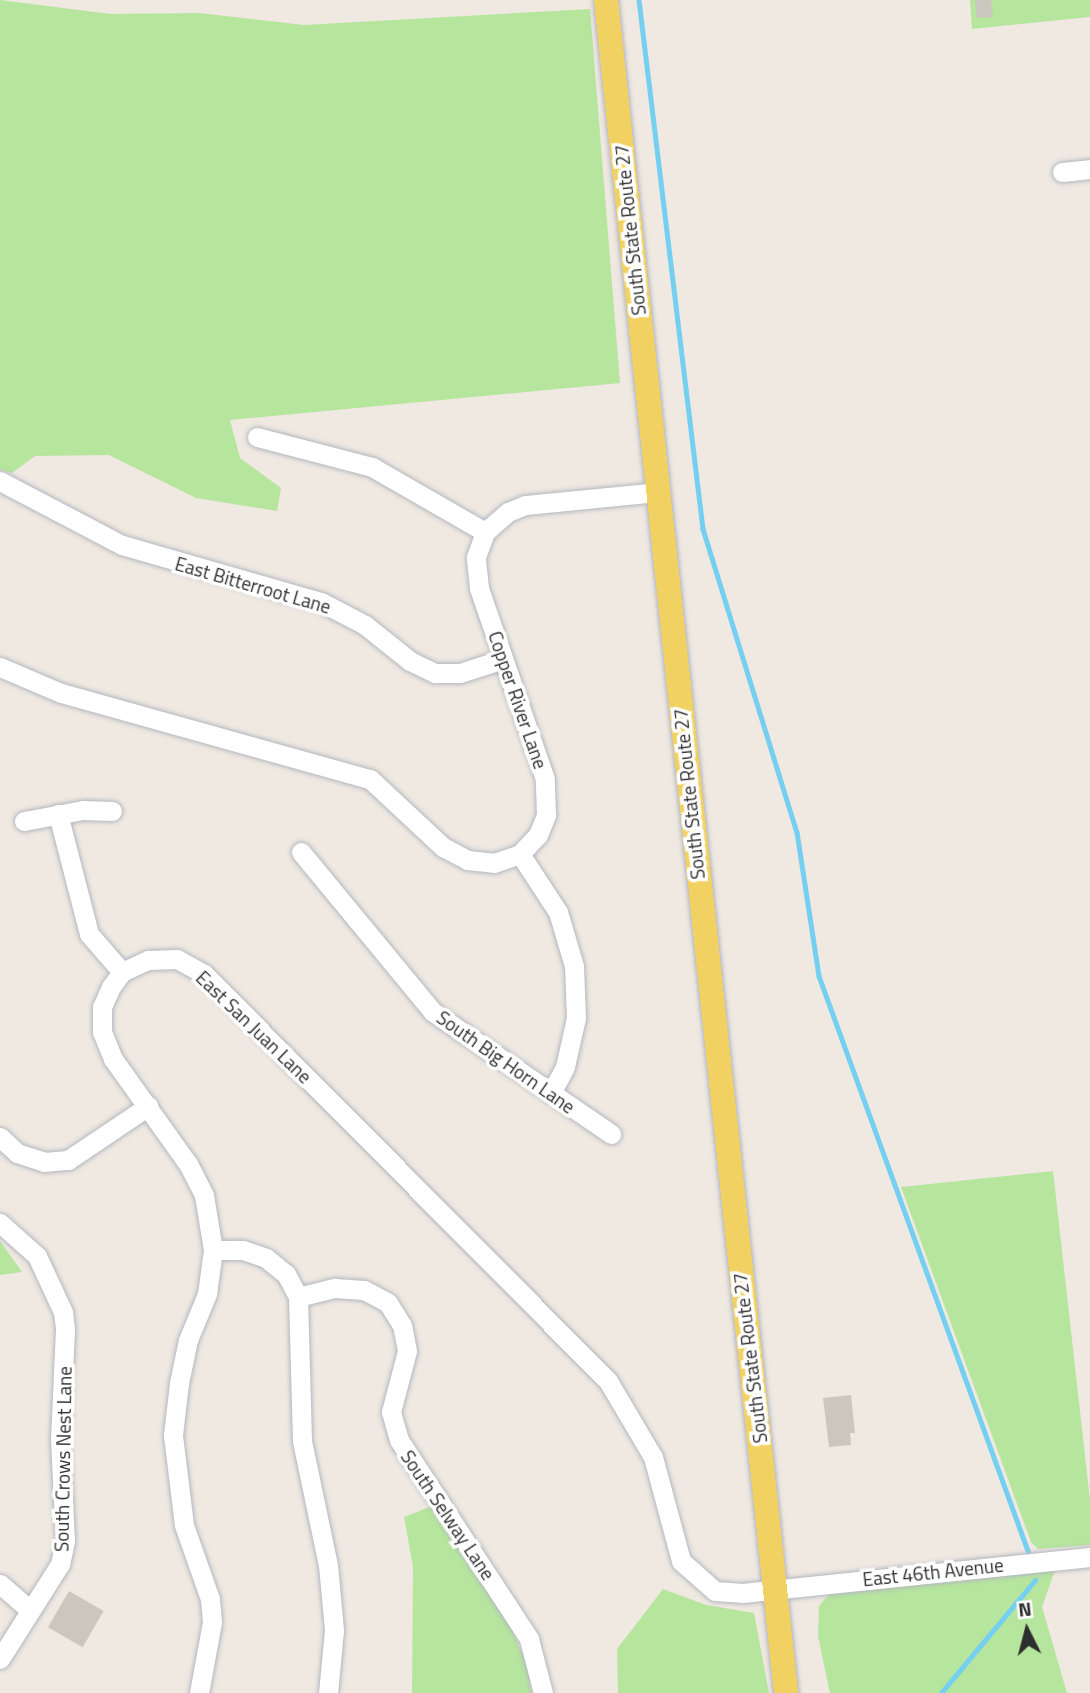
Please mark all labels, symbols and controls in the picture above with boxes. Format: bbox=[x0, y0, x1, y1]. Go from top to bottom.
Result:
street label: South State Route 27 bbox=[610, 143, 650, 317]
street label: East Bitterroot Lane bbox=[173, 552, 333, 618]
street label: Copper River Lane bbox=[484, 628, 552, 772]
street label: South State Route 27 bbox=[669, 707, 709, 881]
street label: East San Juan Lane bbox=[191, 966, 317, 1088]
street label: South Big Horn Lane bbox=[433, 1006, 579, 1118]
street label: South State Route 27 bbox=[728, 1271, 772, 1445]
street label: South Crows Nest Lane bbox=[50, 1366, 76, 1552]
street label: South Selway Lane bbox=[396, 1446, 500, 1584]
street label: East 46th Avenue bbox=[861, 1553, 1005, 1591]
text: N bbox=[1017, 1594, 1033, 1624]
north arrow bbox=[992, 1595, 1062, 1665]

